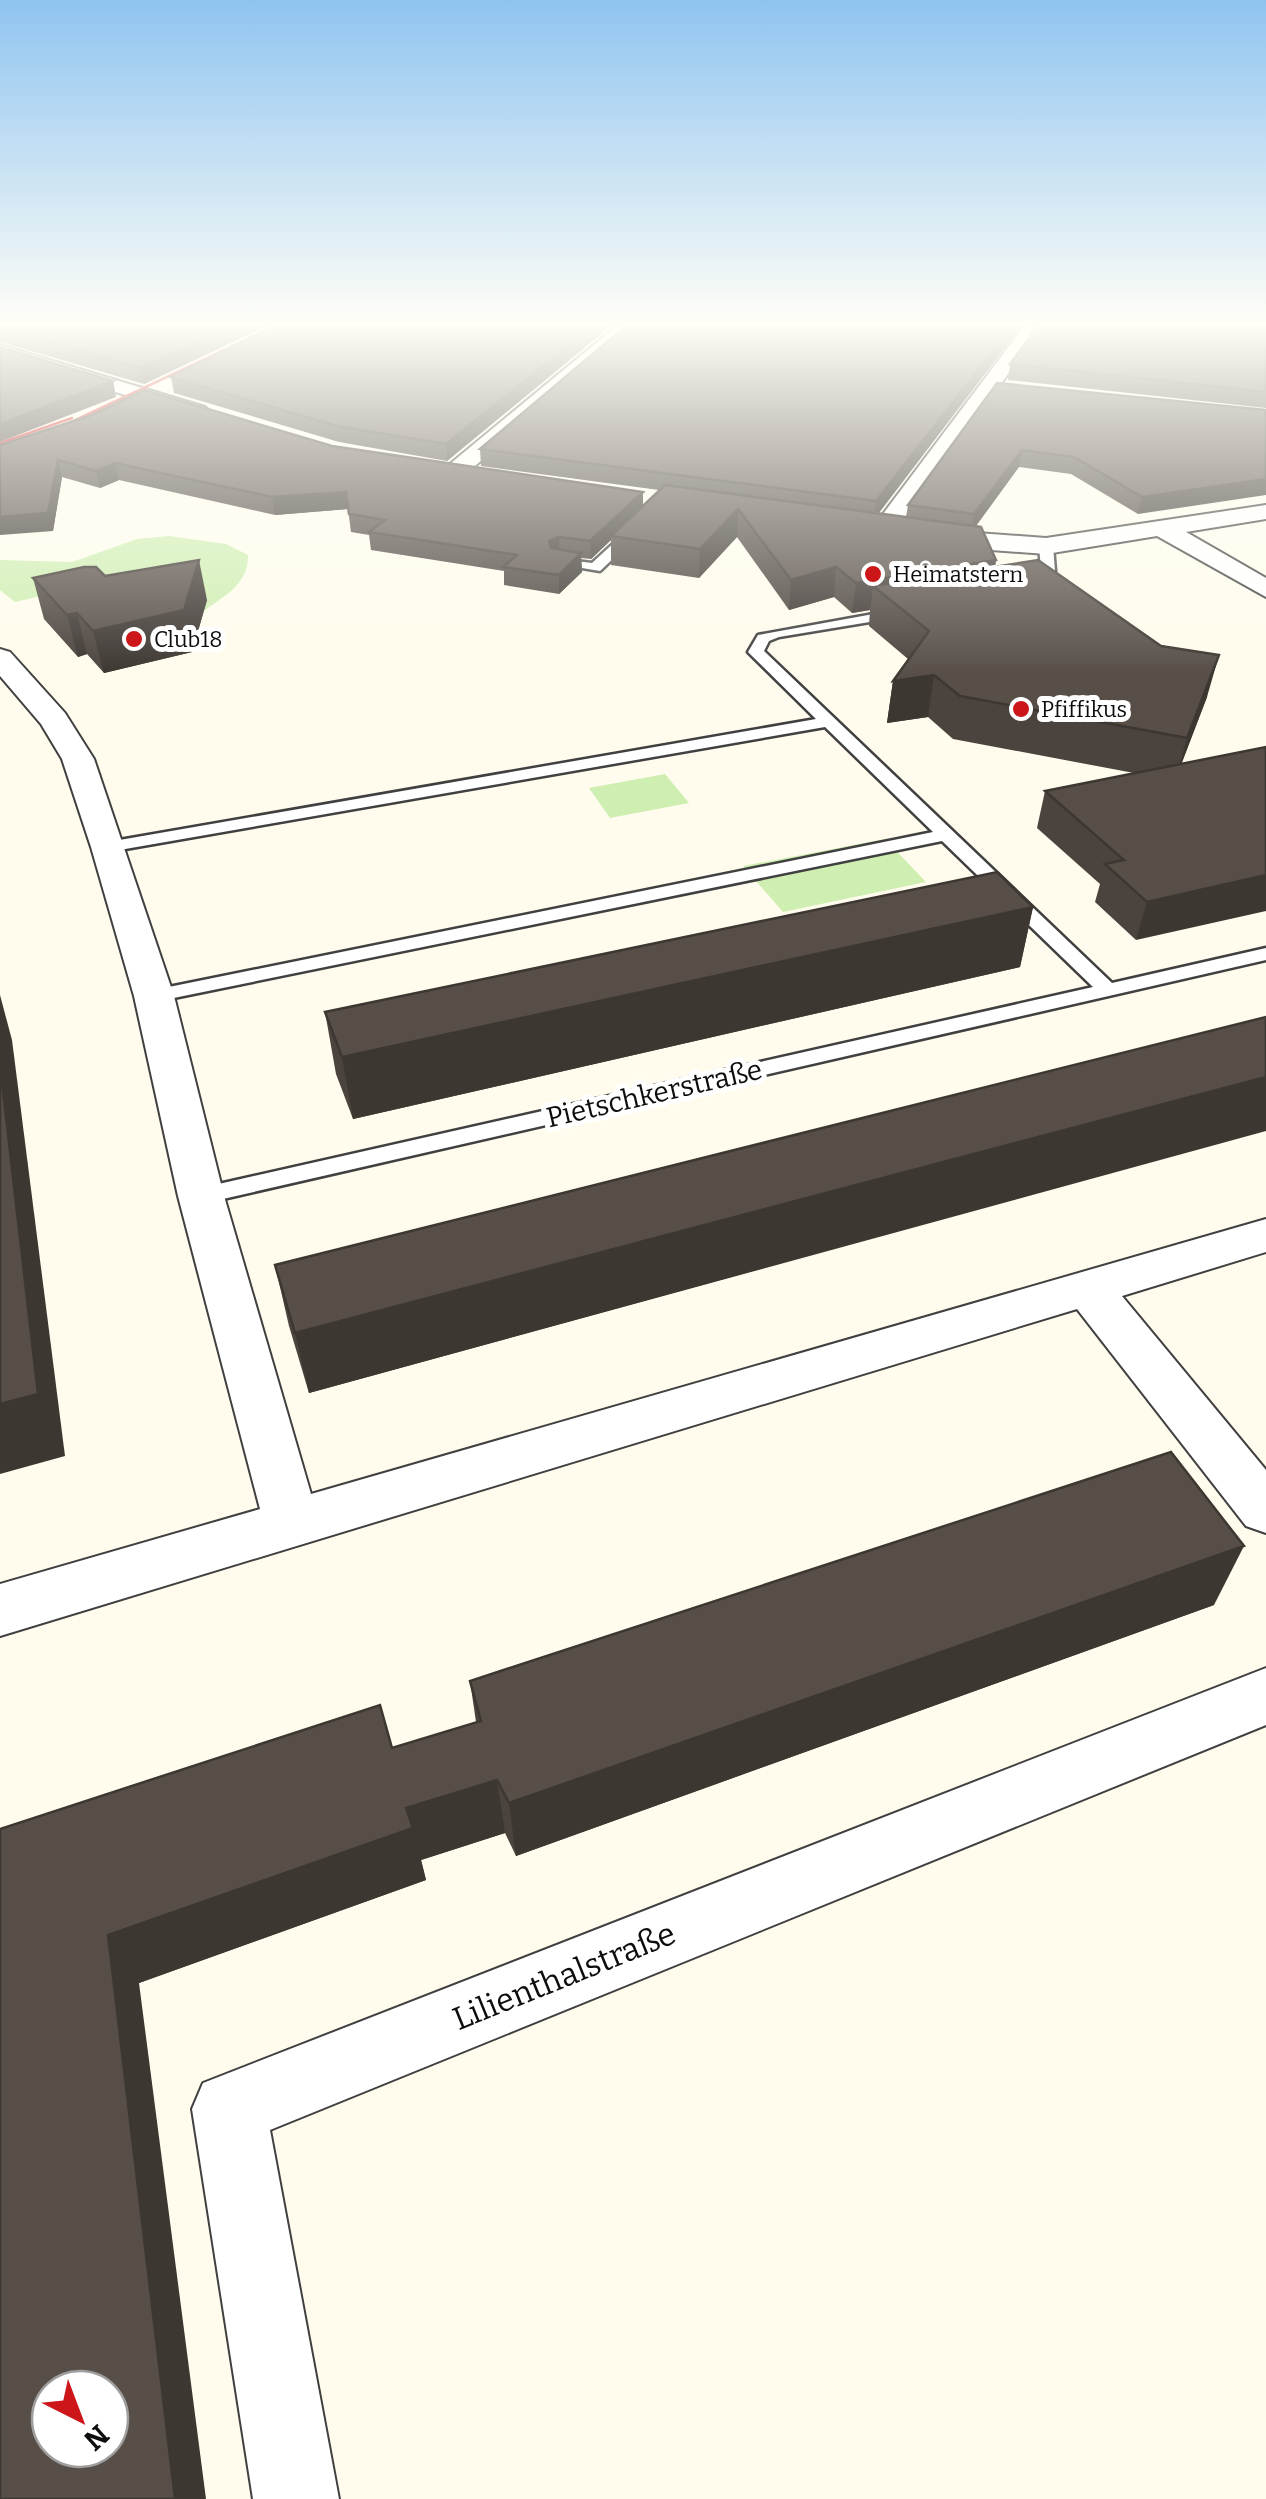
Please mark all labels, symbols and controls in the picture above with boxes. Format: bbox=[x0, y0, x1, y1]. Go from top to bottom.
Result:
place label: Heimatstern bbox=[893, 561, 1023, 588]
marker: Heimatstern bbox=[862, 563, 884, 585]
place label: Club18 bbox=[154, 626, 222, 653]
marker: Club18 bbox=[123, 628, 145, 650]
place label: Pfiffikus bbox=[1041, 696, 1127, 723]
marker: Pfiffikus bbox=[1010, 698, 1032, 720]
street label: Pietschkerstraße bbox=[543, 1053, 765, 1134]
street label: Lilienthalstraße bbox=[447, 1914, 681, 2038]
north arrow bbox=[30, 2369, 130, 2469]
text: N bbox=[77, 2418, 115, 2457]

